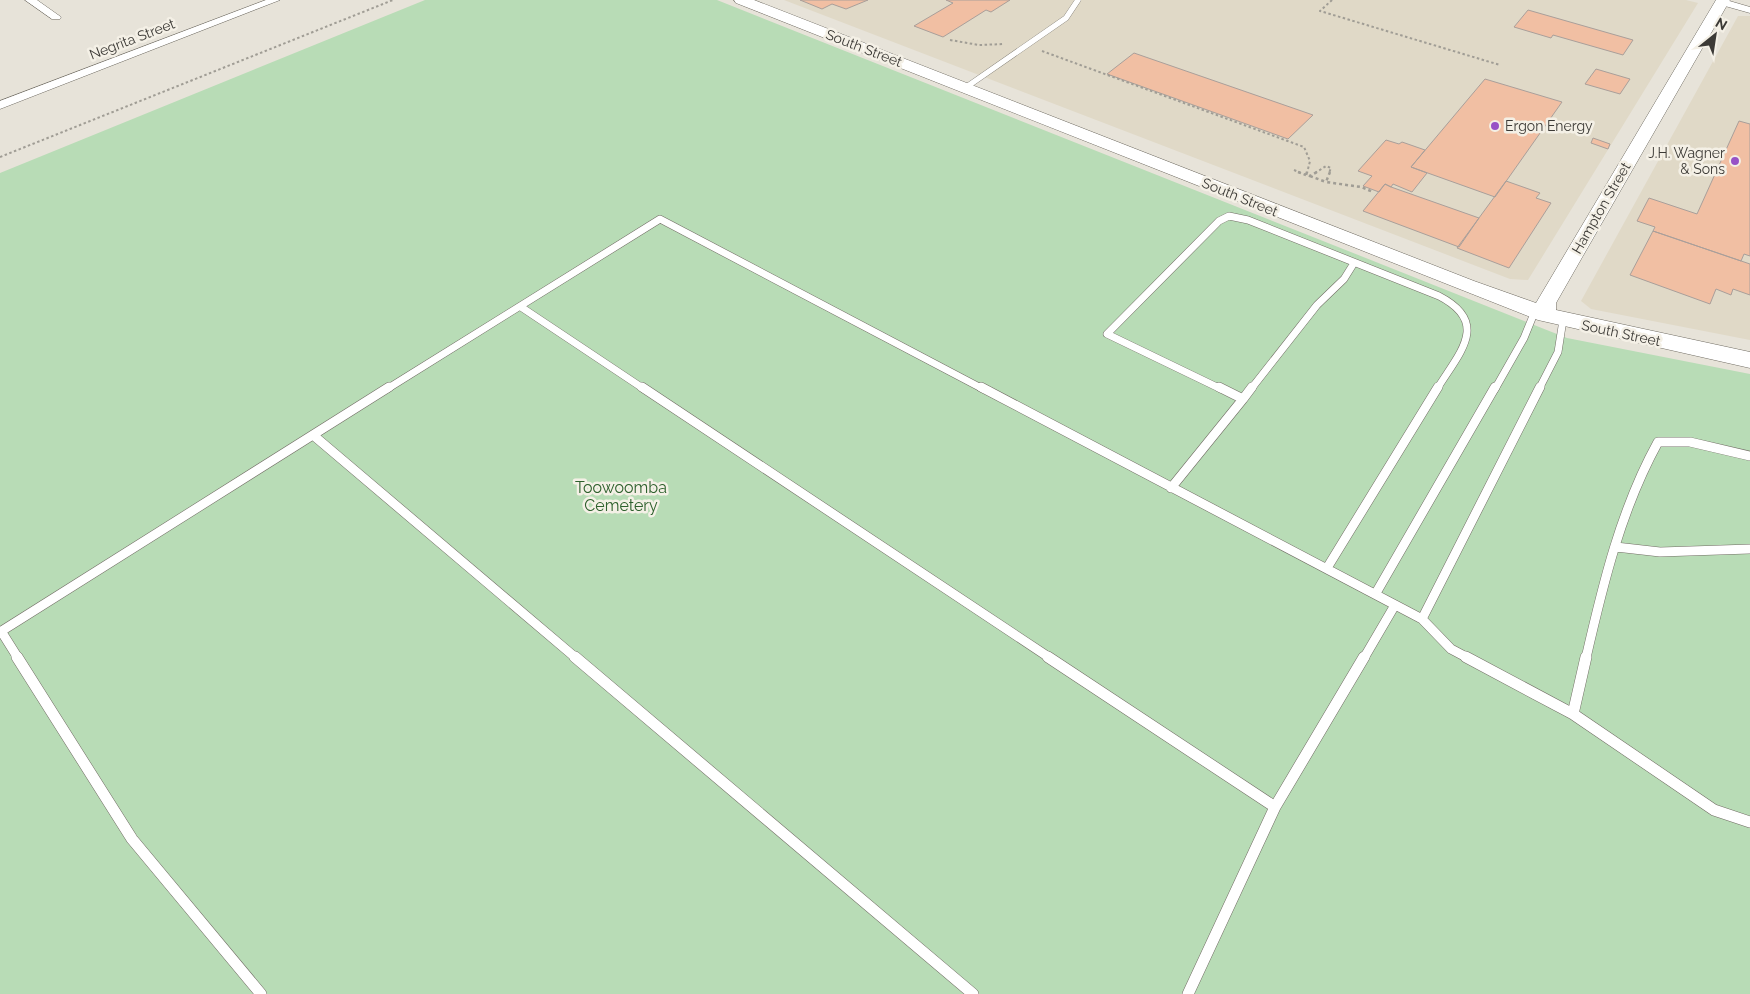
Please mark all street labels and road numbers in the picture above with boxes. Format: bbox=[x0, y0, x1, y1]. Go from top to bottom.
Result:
street label: Negrita Street bbox=[87, 15, 177, 63]
street label: South Street bbox=[824, 26, 905, 70]
street label: Hampton Street bbox=[1568, 159, 1634, 256]
street label: South Street bbox=[1200, 175, 1281, 220]
street label: South Street bbox=[1580, 317, 1662, 349]

